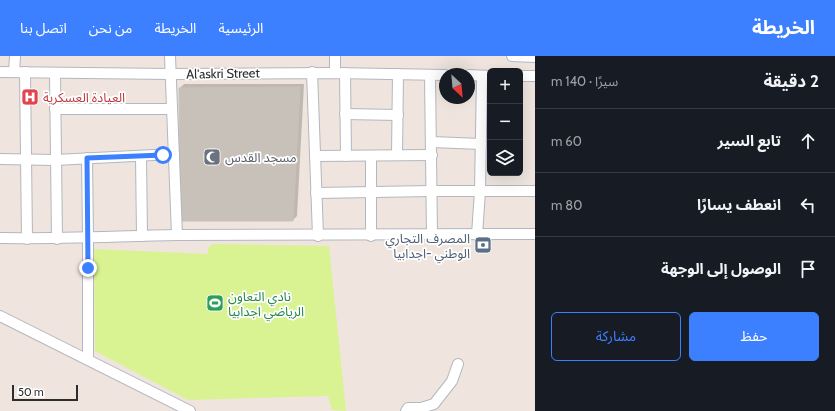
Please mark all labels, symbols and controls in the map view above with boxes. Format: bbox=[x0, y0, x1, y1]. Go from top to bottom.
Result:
text: الخريطة bbox=[752, 16, 815, 39]
text: اتصل بنا bbox=[20, 19, 67, 37]
text: من نحن bbox=[89, 19, 132, 37]
text: الخريطة bbox=[154, 19, 196, 37]
text: الرئيسية bbox=[218, 19, 263, 37]
street label: Al'askri Street bbox=[186, 64, 261, 82]
north arrow bbox=[439, 68, 475, 104]
map controls bbox=[487, 68, 523, 176]
button: + bbox=[487, 68, 523, 104]
text: 2 دقيقة bbox=[763, 71, 819, 91]
text: سيرًا · 140 m bbox=[551, 73, 618, 89]
hospital icon: العيادة العسكرية bbox=[20, 87, 40, 107]
place label: العيادة العسكرية bbox=[43, 89, 125, 105]
button: − bbox=[487, 104, 523, 140]
icon: ahead bbox=[797, 130, 819, 152]
text: تابع السير bbox=[717, 132, 781, 150]
text: 60 m bbox=[551, 133, 582, 149]
button: layers bbox=[487, 140, 523, 176]
route start bbox=[154, 146, 172, 164]
mosque icon: مسجد القدس bbox=[202, 147, 222, 167]
place label: مسجد القدس bbox=[225, 149, 297, 166]
icon: left bbox=[797, 194, 819, 216]
text: انعطف يسارًا bbox=[697, 196, 781, 214]
text: 80 m bbox=[551, 197, 582, 213]
place label: المصرف التجاري الوطني -اجدابيا bbox=[385, 230, 470, 264]
bank icon: المصرف التجاري الوطني -اجدابيا bbox=[473, 235, 493, 255]
icon: arrive bbox=[797, 258, 819, 280]
route end bbox=[79, 259, 97, 277]
text: الوصول إلى الوجهة bbox=[661, 260, 781, 278]
place label: نادي التعاون الرياضي اجدابيا bbox=[228, 288, 304, 322]
sports icon: نادي التعاون الرياضي اجدابيا bbox=[205, 293, 225, 313]
button: مشاركة bbox=[551, 312, 681, 361]
button: حفظ bbox=[689, 312, 819, 361]
scale bar bbox=[12, 383, 78, 402]
text: 50 m bbox=[18, 385, 44, 399]

